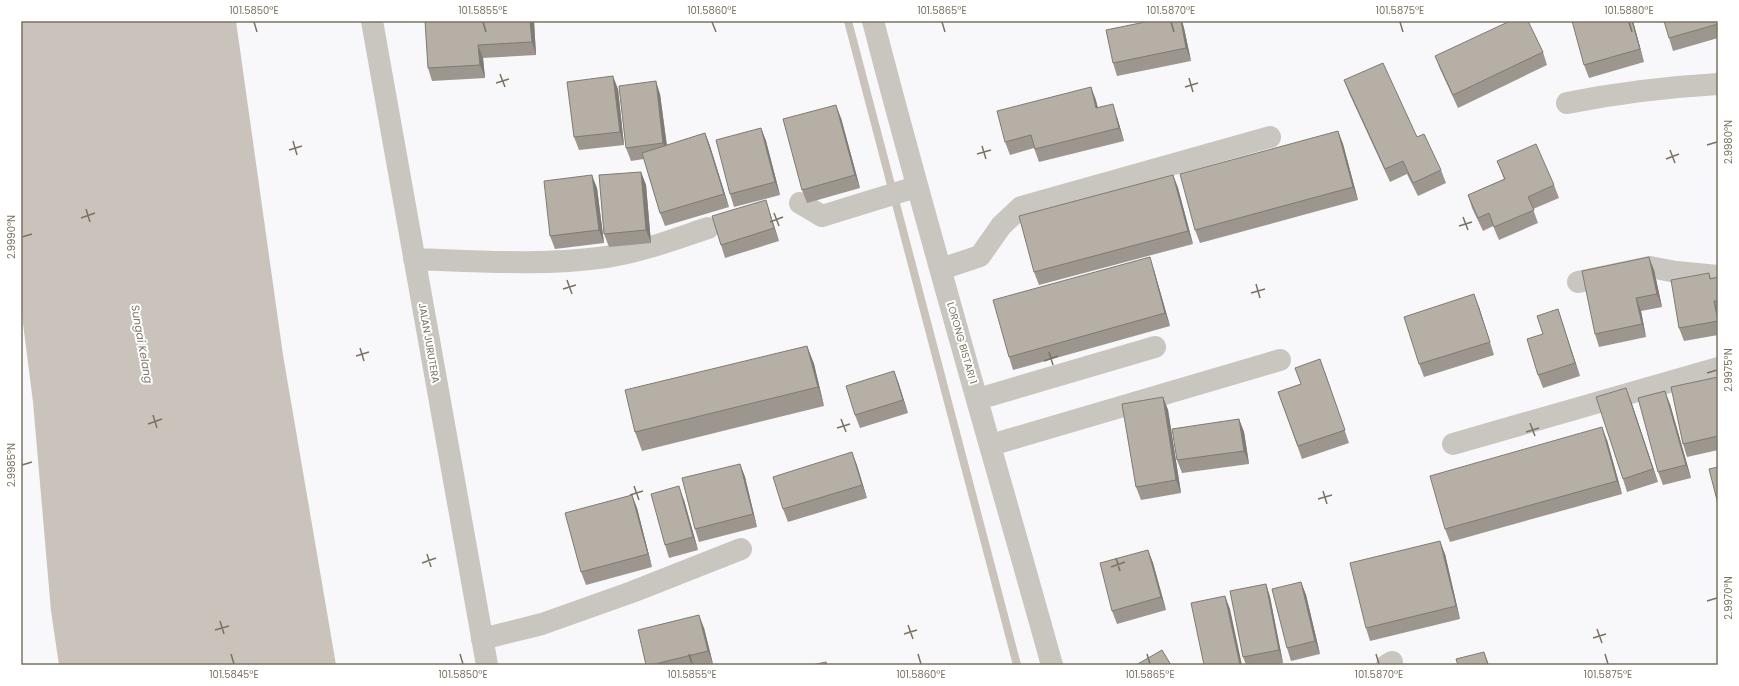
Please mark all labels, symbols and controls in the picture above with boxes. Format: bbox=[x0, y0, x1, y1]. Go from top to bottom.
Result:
text: 101.5850°E bbox=[229, 3, 279, 18]
text: 101.5855°E bbox=[458, 3, 508, 18]
text: 101.5860°E bbox=[687, 3, 737, 18]
text: 101.5865°E bbox=[917, 3, 967, 18]
text: 101.5870°E bbox=[1147, 3, 1195, 18]
text: 101.5875°E bbox=[1376, 3, 1424, 18]
text: 101.5880°E bbox=[1604, 3, 1654, 18]
text: 2.9980°N bbox=[1721, 120, 1736, 164]
text: 2.9990°N bbox=[4, 215, 19, 259]
street label: LORONG BISTARI 1 bbox=[943, 300, 981, 386]
street label: JALAN JURUTERA bbox=[415, 302, 443, 384]
water label: Sungai Kelang bbox=[127, 304, 157, 385]
text: 2.9975°N bbox=[1721, 348, 1736, 392]
text: 2.9985°N bbox=[4, 443, 19, 487]
text: 2.9970°N bbox=[1721, 576, 1736, 620]
text: 101.5845°E bbox=[209, 667, 259, 682]
text: 101.5850°E bbox=[438, 667, 488, 682]
text: 101.5855°E bbox=[667, 667, 717, 682]
text: 101.5860°E bbox=[896, 667, 946, 682]
text: 101.5865°E bbox=[1125, 667, 1175, 682]
text: 101.5870°E bbox=[1355, 667, 1403, 682]
text: 101.5875°E bbox=[1584, 667, 1632, 682]

